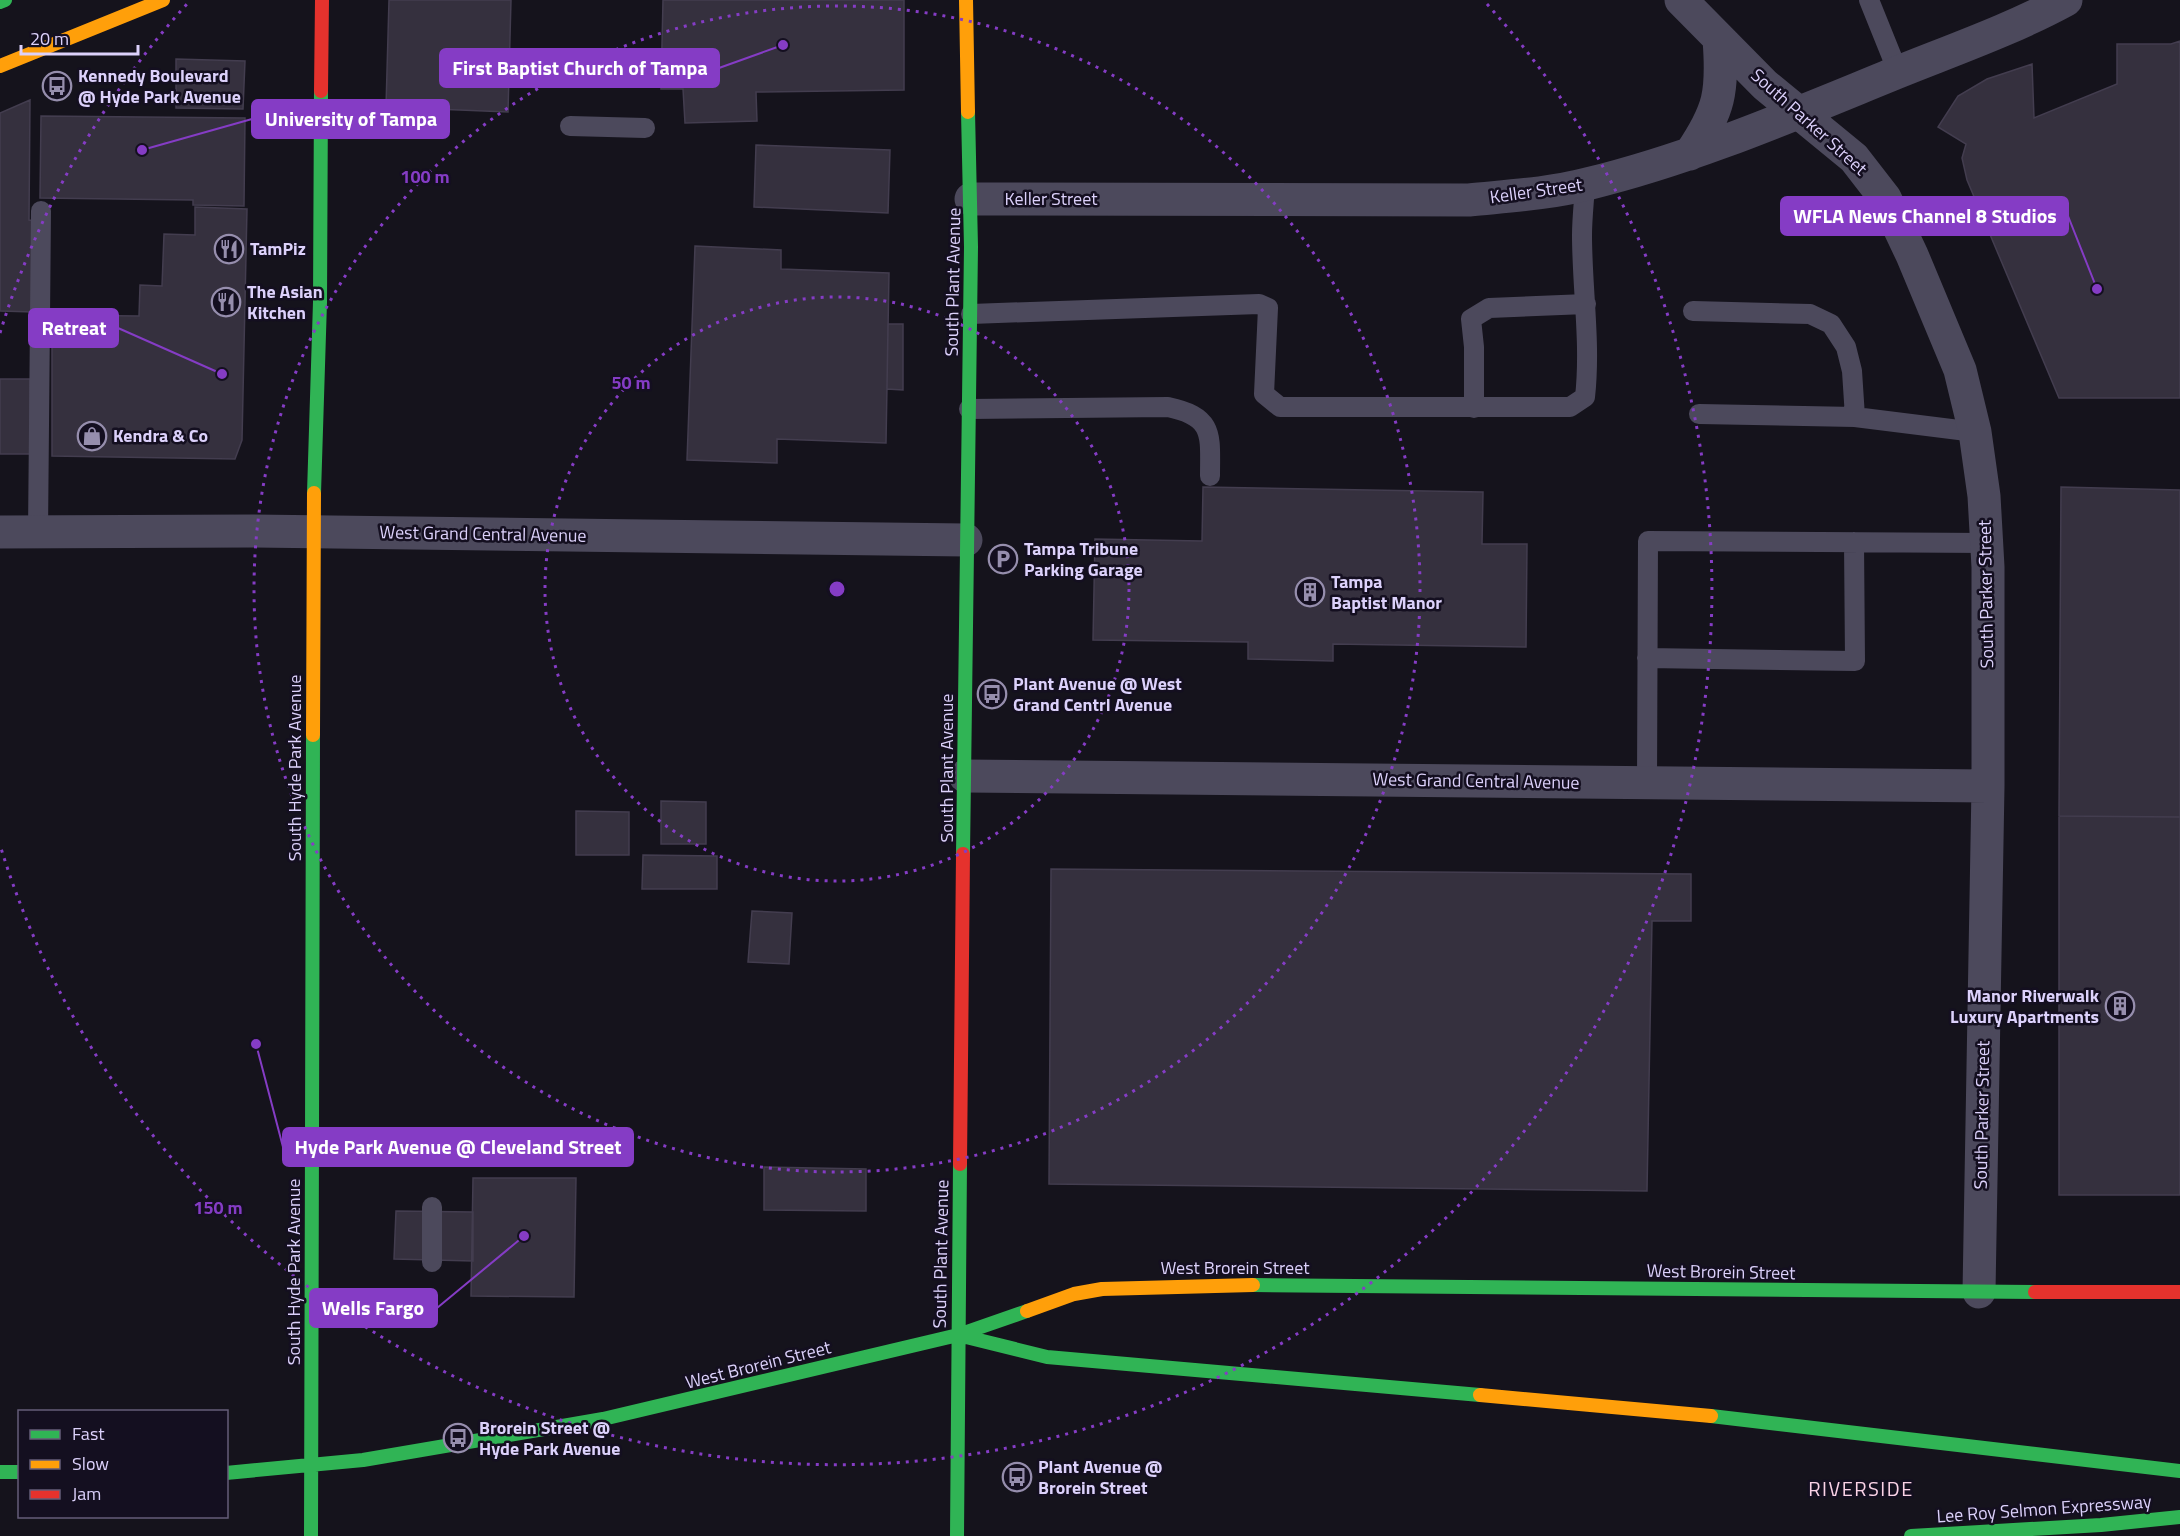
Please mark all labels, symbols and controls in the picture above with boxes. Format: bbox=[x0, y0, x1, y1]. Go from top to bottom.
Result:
scale bar bbox=[21, 18, 138, 56]
text: 20 m bbox=[30, 25, 69, 52]
callout: First Baptist Church of Tampa bbox=[440, 49, 719, 87]
text: First Baptist Church of Tampa bbox=[452, 52, 708, 83]
place label: Kennedy Boulevard @ Hyde Park Avenue bbox=[78, 62, 241, 110]
street label: South Parker Street bbox=[1745, 62, 1874, 182]
bus stop icon: Kennedy Boulevard @ Hyde Park Avenue bbox=[41, 70, 73, 102]
callout: University of Tampa bbox=[252, 100, 449, 138]
text: University of Tampa bbox=[265, 103, 437, 134]
text: 100 m bbox=[400, 163, 450, 190]
street label: Keller Street bbox=[1488, 171, 1585, 210]
street label: Keller Street bbox=[1004, 185, 1098, 212]
callout: WFLA News Channel 8 Studios bbox=[1781, 197, 2068, 235]
text: WFLA News Channel 8 Studios bbox=[1793, 200, 2057, 231]
street label: South Plant Avenue bbox=[938, 207, 967, 357]
restaurant icon: TamPiz bbox=[213, 233, 245, 265]
place label: TamPiz bbox=[250, 235, 306, 262]
place label: The Asian Kitchen bbox=[247, 278, 323, 326]
restaurant icon: The Asian Kitchen bbox=[210, 286, 242, 318]
callout: Retreat bbox=[29, 309, 118, 347]
text: Retreat bbox=[42, 312, 106, 343]
text: 50 m bbox=[611, 369, 651, 396]
shop icon: Kendra & Co bbox=[76, 420, 108, 452]
place label: Kendra & Co bbox=[113, 422, 208, 449]
street label: West Grand Central Avenue bbox=[379, 518, 587, 549]
street label: South Parker Street bbox=[1971, 519, 2000, 669]
place label: Tampa Tribune Parking Garage bbox=[1024, 535, 1143, 583]
parking icon: Tampa Tribune Parking Garage bbox=[987, 543, 1019, 575]
place label: Tampa Baptist Manor bbox=[1331, 568, 1442, 616]
building icon: Tampa Baptist Manor bbox=[1294, 576, 1326, 608]
centre of rings bbox=[827, 579, 847, 599]
place label: Plant Avenue @ West Grand Centrl Avenue bbox=[1013, 670, 1182, 718]
street label: South Hyde Park Avenue bbox=[281, 675, 308, 861]
bus stop icon: Plant Avenue @ West Grand Centrl Avenue bbox=[976, 678, 1008, 710]
street label: South Plant Avenue bbox=[933, 694, 960, 842]
street label: West Grand Central Avenue bbox=[1372, 765, 1580, 796]
place label: Manor Riverwalk Luxury Apartments bbox=[1950, 982, 2100, 1030]
building icon: Manor Riverwalk Luxury Apartments bbox=[2104, 990, 2136, 1022]
street label: South Parker Street bbox=[1967, 1040, 1996, 1190]
callout: Hyde Park Avenue @ Cleveland Street bbox=[283, 1128, 633, 1166]
text: Hyde Park Avenue @ Cleveland Street bbox=[295, 1131, 621, 1162]
street label: South Hyde Park Avenue bbox=[280, 1179, 307, 1365]
street label: South Plant Avenue bbox=[926, 1179, 955, 1329]
text: 150 m bbox=[193, 1194, 243, 1221]
street label: West Brorein Street bbox=[1160, 1254, 1310, 1281]
street label: West Brorein Street bbox=[1646, 1257, 1796, 1286]
callout: Wells Fargo bbox=[310, 1289, 437, 1327]
text: Wells Fargo bbox=[322, 1292, 424, 1323]
street label: West Brorein Street bbox=[682, 1333, 834, 1396]
legend bbox=[18, 1410, 228, 1518]
place label: Brorein Street @ Hyde Park Avenue bbox=[479, 1414, 620, 1462]
text: Fast bbox=[72, 1420, 105, 1447]
bus stop icon: Brorein Street @ Hyde Park Avenue bbox=[442, 1422, 474, 1454]
text: Slow bbox=[72, 1450, 109, 1477]
place label: Plant Avenue @ Brorein Street bbox=[1038, 1453, 1162, 1501]
bus stop icon: Plant Avenue @ Brorein Street bbox=[1001, 1461, 1033, 1493]
district label: RIVERSIDE bbox=[1808, 1473, 1914, 1504]
text: Jam bbox=[72, 1480, 101, 1507]
street label: Lee Roy Selmon Expressway bbox=[1936, 1488, 2153, 1529]

